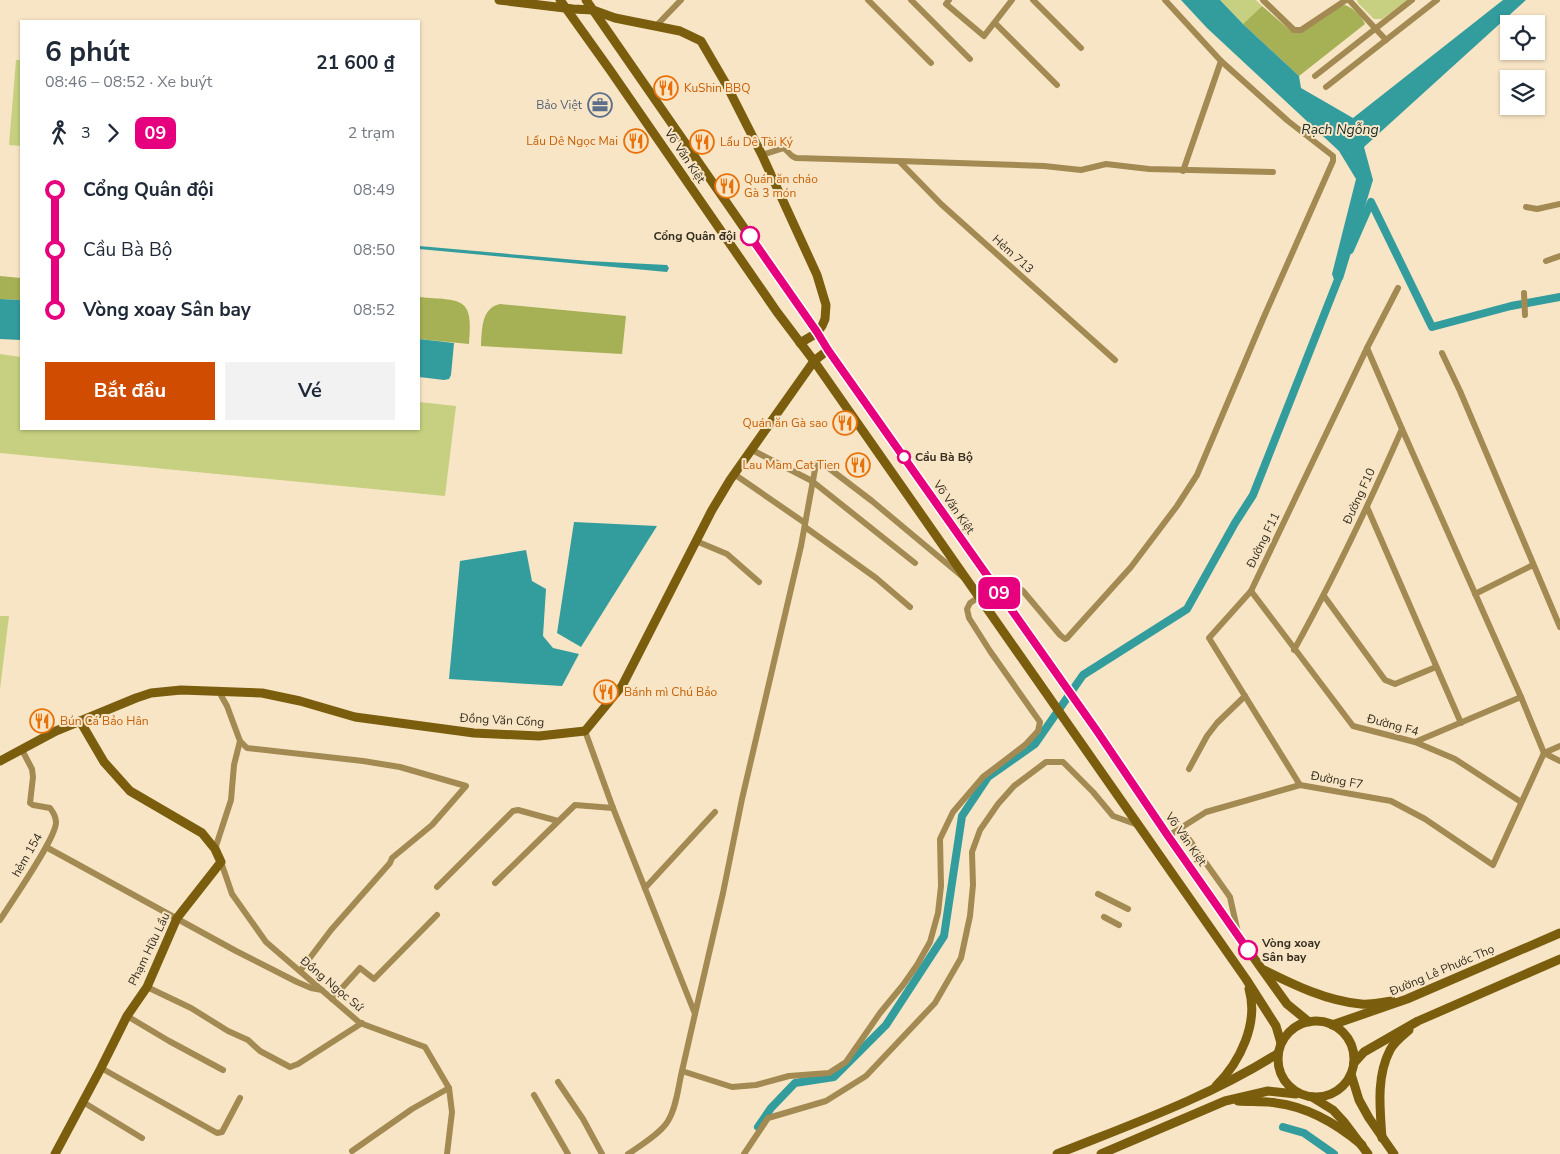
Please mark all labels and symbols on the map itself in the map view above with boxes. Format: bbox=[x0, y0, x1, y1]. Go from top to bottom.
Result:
restaurant icon: KuShin BBQ bbox=[653, 75, 679, 101]
place label: KuShin BBQ bbox=[684, 80, 750, 96]
office icon: Bảo Việt bbox=[587, 92, 613, 118]
place label: Bảo Việt bbox=[536, 97, 583, 113]
water label: Rạch Ngỗng bbox=[1301, 120, 1379, 139]
street label: Võ Văn Kiệt bbox=[660, 125, 709, 187]
restaurant icon: Lẩu Dê Ngọc Mai bbox=[623, 128, 649, 154]
restaurant icon: Lẩu Dê Tài Ký bbox=[689, 129, 715, 155]
place label: Lẩu Dê Ngọc Mai bbox=[526, 133, 618, 149]
place label: Lẩu Dê Tài Ký bbox=[720, 134, 794, 150]
place label: Quán ăn cháo Gà 3 món bbox=[744, 171, 818, 201]
restaurant icon: Quán ăn cháo Gà 3 món bbox=[714, 173, 740, 199]
marker: Cổng Quân đội bbox=[740, 226, 760, 246]
place label: Cổng Quân đội bbox=[653, 228, 736, 244]
street label: Hẻm 713 bbox=[989, 231, 1037, 277]
restaurant icon: Quán ăn Gà sao bbox=[832, 410, 858, 436]
place label: Quán ăn Gà sao bbox=[743, 415, 828, 431]
place label: Cầu Bà Bộ bbox=[915, 449, 973, 465]
marker: Cầu Bà Bộ bbox=[897, 450, 911, 464]
restaurant icon: Lau Mam Cat Tien bbox=[845, 452, 871, 478]
place label: Lau Mam Cat Tien bbox=[743, 457, 840, 473]
street label: Đường F10 bbox=[1339, 465, 1379, 528]
street label: Võ Văn Kiệt bbox=[929, 476, 979, 538]
street label: Đường F11 bbox=[1242, 509, 1283, 571]
line badge: 09 bbox=[976, 577, 1022, 609]
restaurant icon: Bánh mì Chú Bảo bbox=[593, 679, 619, 705]
place label: Bánh mì Chú Bảo bbox=[624, 684, 718, 700]
restaurant icon: Bún Cá Bảo Hân bbox=[29, 708, 55, 734]
street label: Đồng Văn Cống bbox=[458, 710, 545, 730]
street label: Đường F4 bbox=[1364, 710, 1421, 740]
place label: Bún Cá Bảo Hân bbox=[60, 713, 149, 729]
street label: Đường F7 bbox=[1309, 767, 1365, 792]
street label: Võ Văn Kiệt bbox=[1161, 808, 1211, 870]
street label: hẻm 154 bbox=[8, 830, 46, 880]
street label: Phạm Hữu Lầu bbox=[124, 910, 174, 988]
place label: Vòng xoay Sân bay bbox=[1261, 935, 1321, 965]
marker: Vòng xoay Sân bay bbox=[1238, 940, 1258, 960]
street label: Đường Lê Phước Thọ bbox=[1386, 941, 1497, 1000]
street label: Đồng Ngọc Sứ bbox=[296, 952, 368, 1016]

